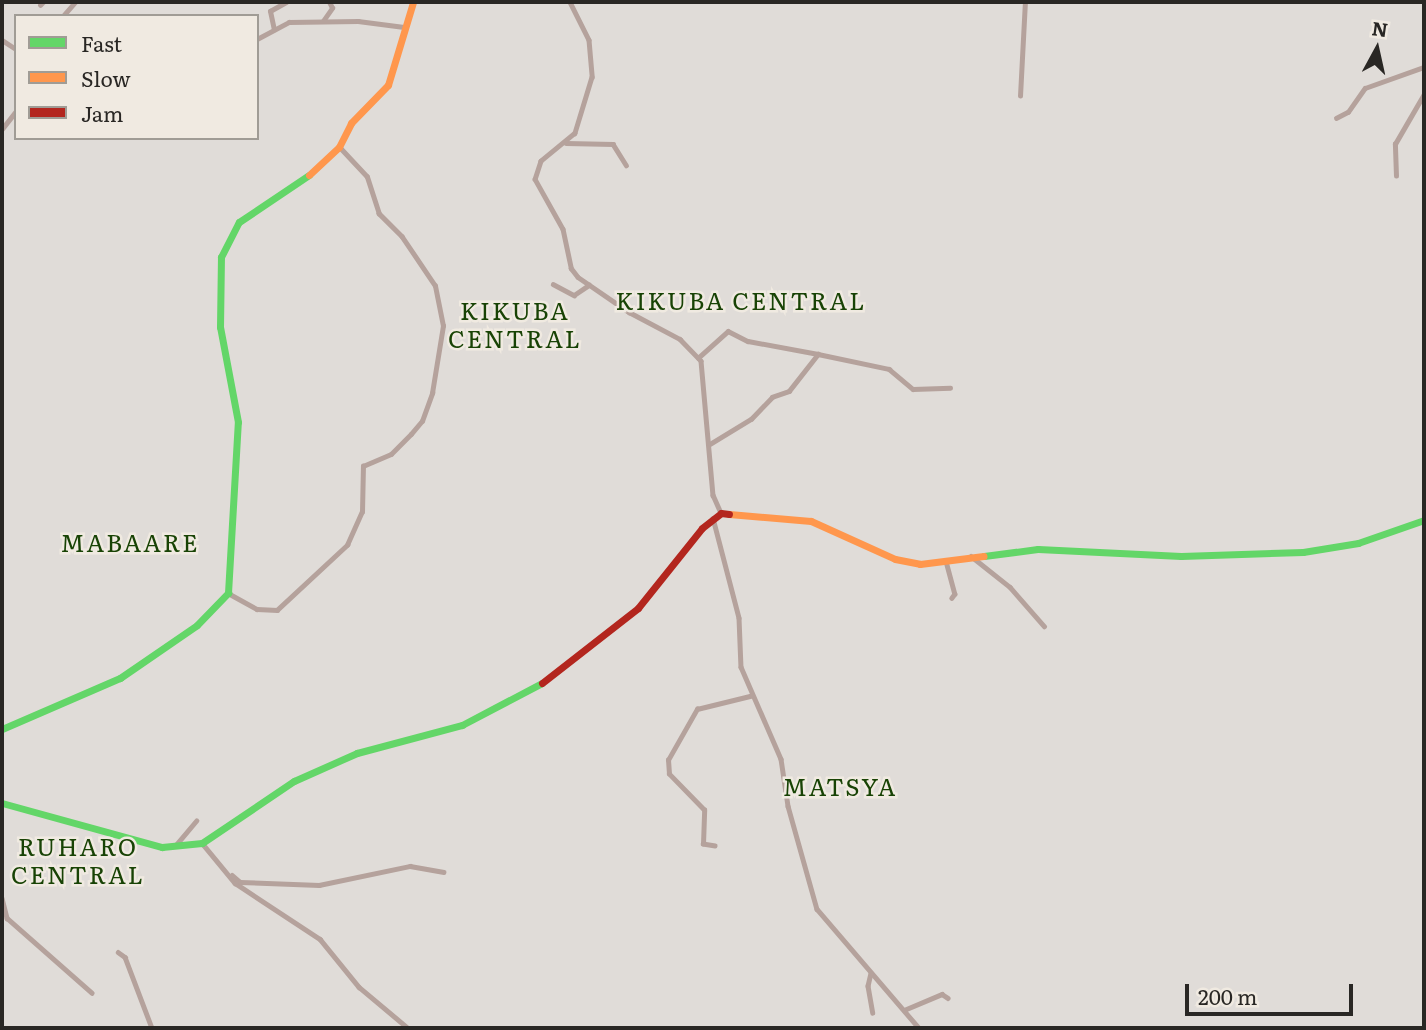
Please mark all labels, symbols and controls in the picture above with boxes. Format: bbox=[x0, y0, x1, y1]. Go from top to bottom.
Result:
text: N bbox=[1370, 13, 1390, 43]
legend bbox=[14, 14, 259, 140]
north arrow bbox=[1342, 14, 1412, 84]
text: Fast bbox=[81, 27, 122, 58]
text: Slow bbox=[81, 62, 131, 93]
text: Jam bbox=[81, 97, 123, 128]
district label: KIKUBA CENTRAL bbox=[617, 286, 865, 314]
district label: KIKUBA CENTRAL bbox=[449, 296, 581, 352]
district label: MABAARE bbox=[61, 528, 199, 556]
district label: MATSYA bbox=[783, 772, 897, 800]
district label: RUHARO CENTRAL bbox=[12, 832, 144, 888]
scale bar bbox=[1188, 970, 1356, 1014]
text: 200 m bbox=[1198, 980, 1258, 1011]

